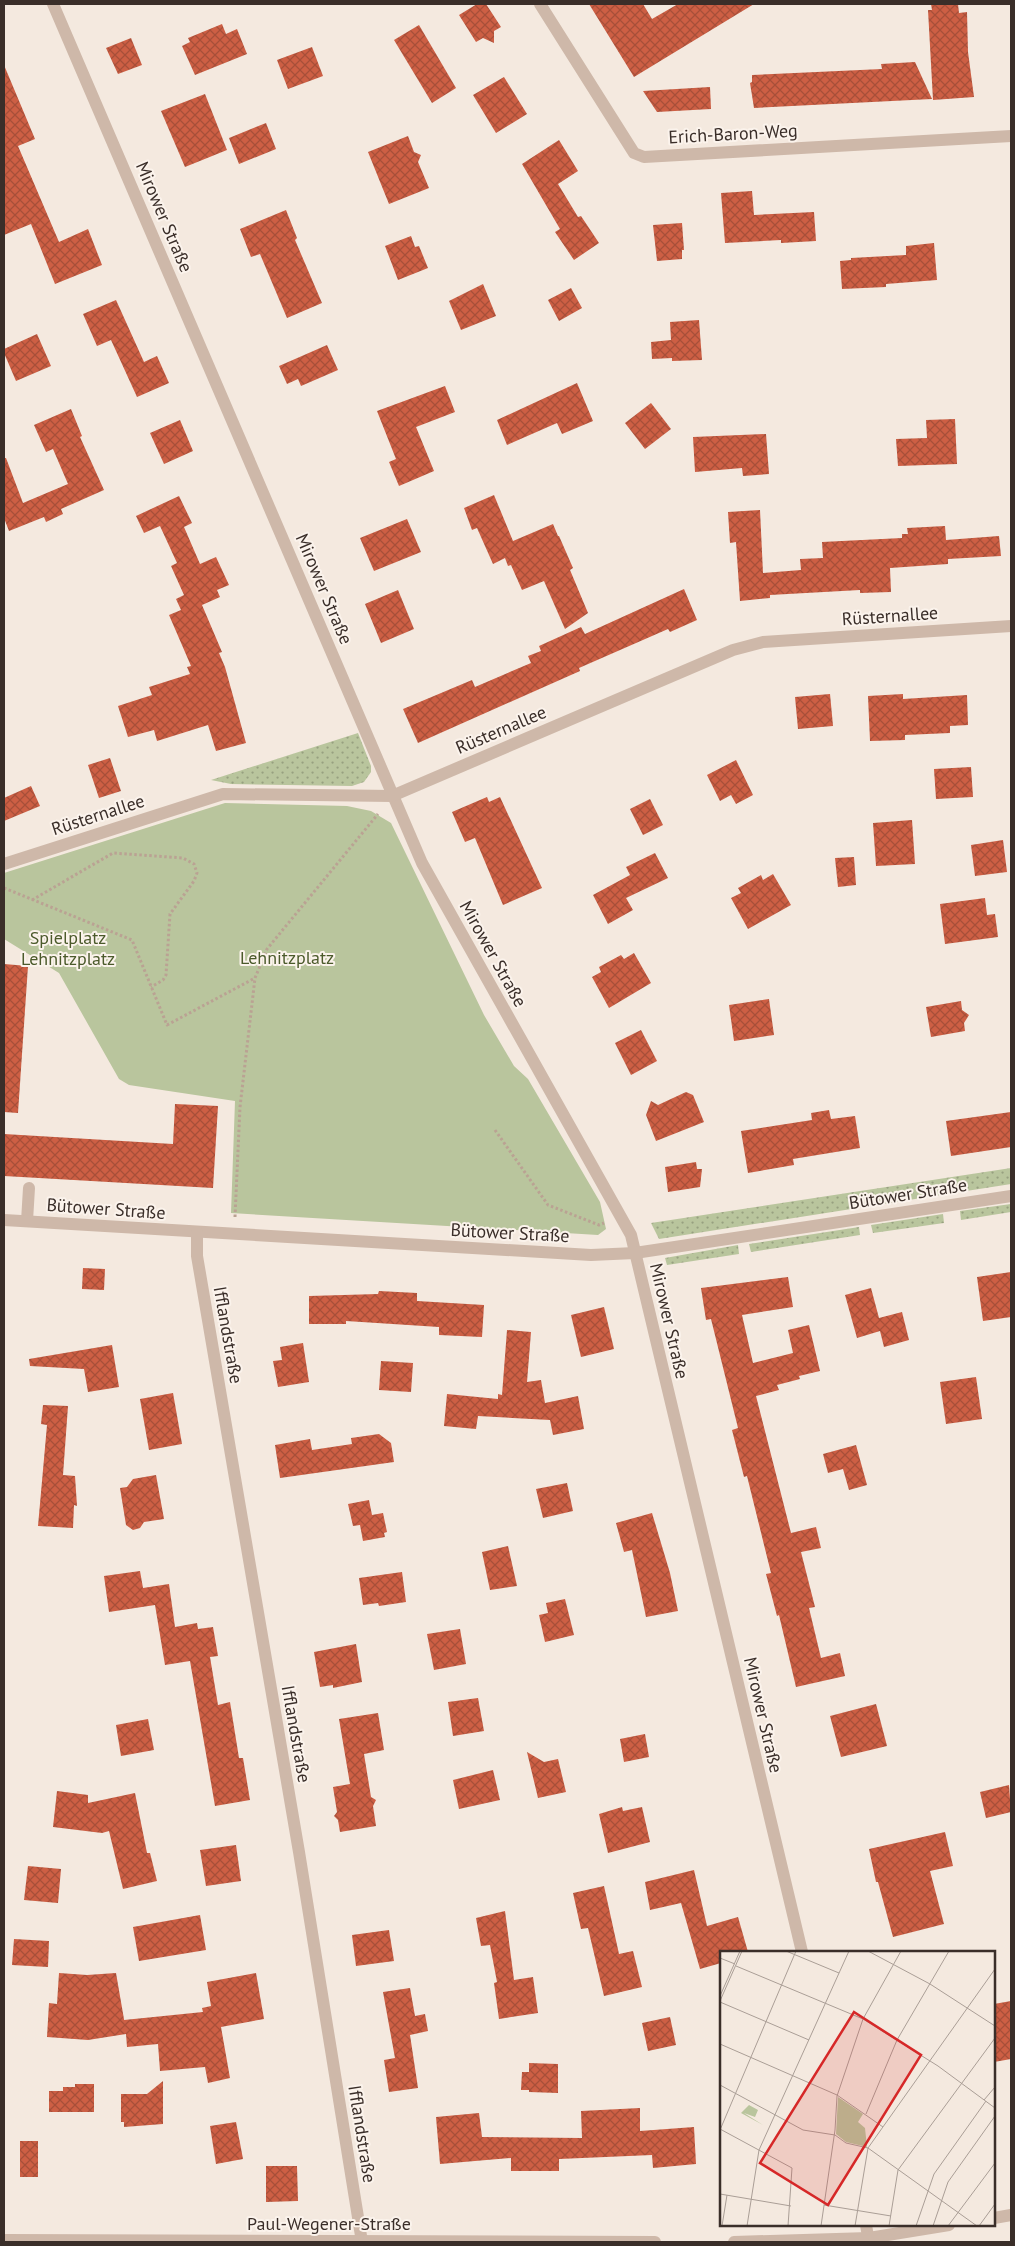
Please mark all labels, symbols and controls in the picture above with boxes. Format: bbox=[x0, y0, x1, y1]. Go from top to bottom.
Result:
street label: Erich-Baron-Weg bbox=[668, 119, 798, 148]
street label: Mirower Straße bbox=[131, 158, 198, 276]
street label: Mirower Straße bbox=[291, 530, 358, 648]
street label: Rüsternallee bbox=[841, 601, 939, 630]
street label: Rüsternallee bbox=[452, 700, 550, 759]
street label: Rüsternallee bbox=[48, 789, 147, 840]
street label: Mirower Straße bbox=[455, 896, 532, 1011]
park label: Spielplatz Lehnitzplatz bbox=[21, 926, 115, 970]
park label: Lehnitzplatz bbox=[240, 946, 334, 969]
street label: Bütower Straße bbox=[847, 1173, 969, 1214]
street label: Bütower Straße bbox=[46, 1193, 166, 1224]
street label: Bütower Straße bbox=[450, 1218, 570, 1247]
street label: Mirower Straße bbox=[645, 1261, 694, 1381]
street label: Ifflandstraße bbox=[209, 1284, 248, 1385]
street label: Mirower Straße bbox=[739, 1655, 788, 1775]
street label: Ifflandstraße bbox=[277, 1683, 316, 1784]
inset map bbox=[720, 1951, 995, 2226]
street label: Ifflandstraße bbox=[343, 2083, 382, 2184]
street label: Paul-Wegener-Straße bbox=[247, 2212, 411, 2235]

